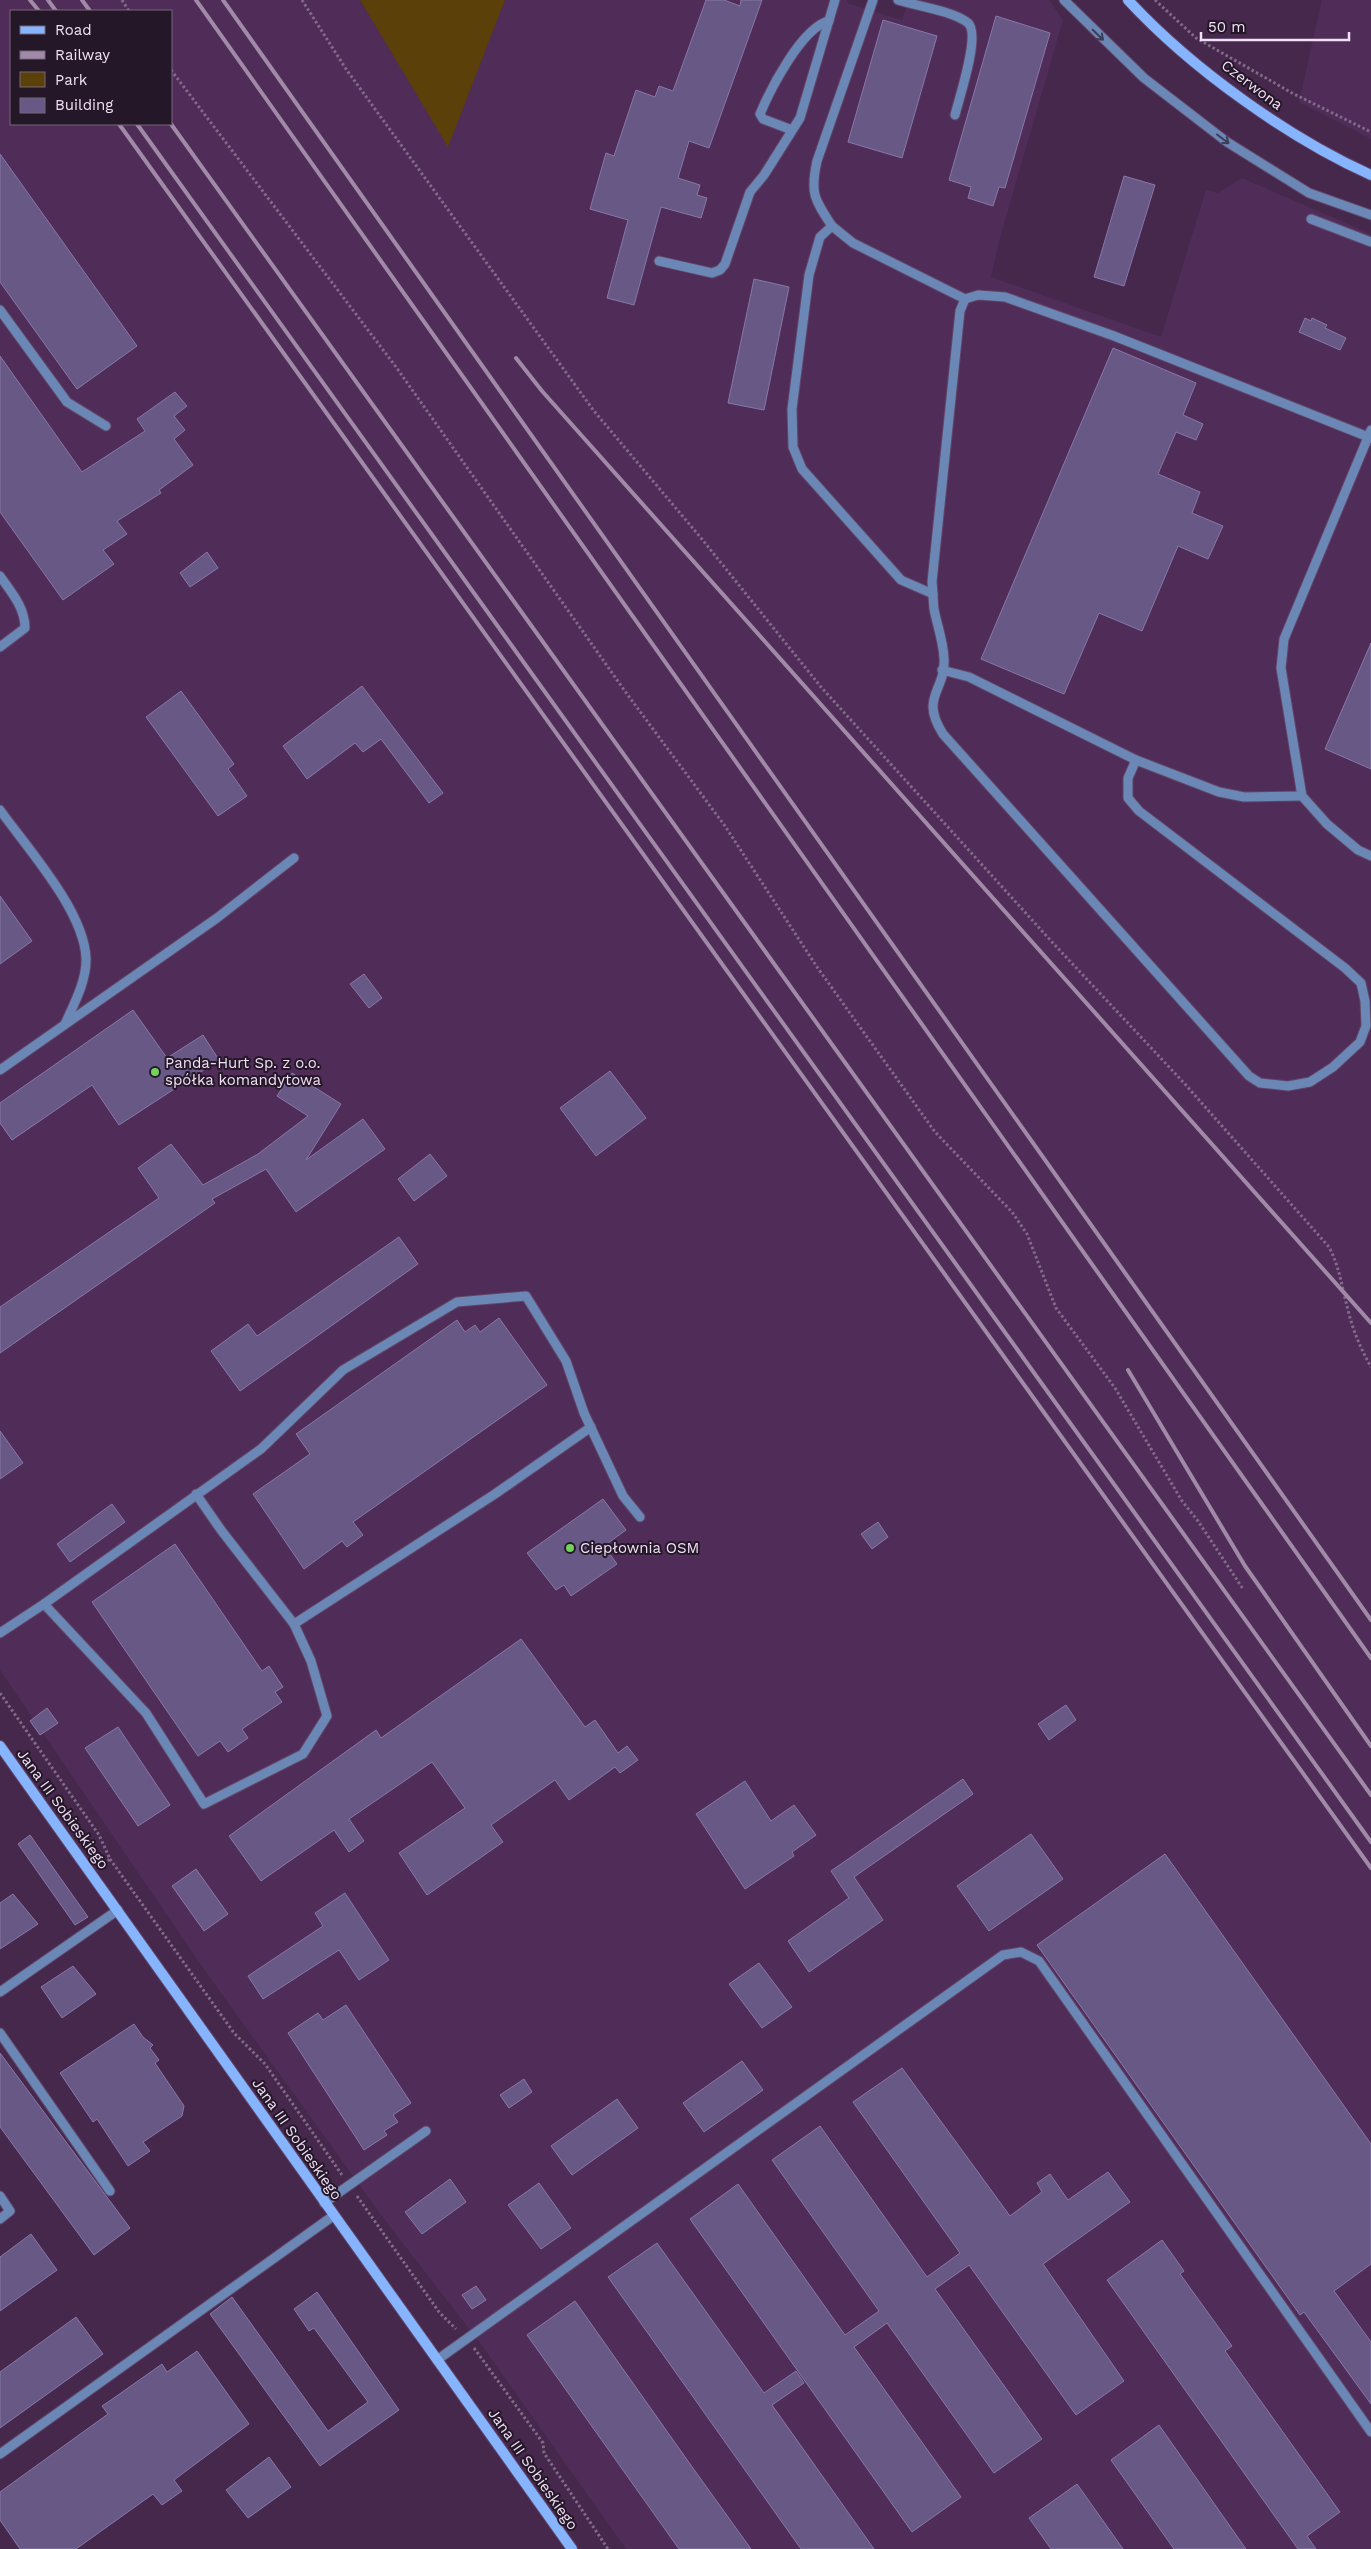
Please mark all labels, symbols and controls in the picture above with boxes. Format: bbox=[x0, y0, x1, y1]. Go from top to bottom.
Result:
legend bbox=[10, 10, 172, 125]
scale bar bbox=[1201, 10, 1348, 42]
text: 50 m bbox=[1208, 18, 1245, 36]
text: Road bbox=[55, 21, 92, 39]
one-way arrow bbox=[1092, 29, 1105, 41]
text: Railway bbox=[55, 46, 110, 64]
street label: Czerwona bbox=[1218, 56, 1287, 114]
text: Park bbox=[55, 71, 88, 89]
text: Building bbox=[55, 96, 113, 114]
one-way arrow bbox=[1216, 134, 1230, 144]
place label: Panda-Hurt Sp. z o.o. spółka komandytowa bbox=[165, 1054, 321, 1089]
marker: Panda-Hurt Sp. z o.o. spółka komandytowa bbox=[149, 1066, 161, 1078]
place label: Ciepłownia OSM bbox=[580, 1539, 699, 1557]
marker: Ciepłownia OSM bbox=[564, 1542, 576, 1554]
street label: Jana III Sobieskiego bbox=[13, 1745, 113, 1873]
street label: Jana III Sobieskiego bbox=[248, 2075, 346, 2203]
street label: Jana III Sobieskiego bbox=[484, 2405, 582, 2533]

